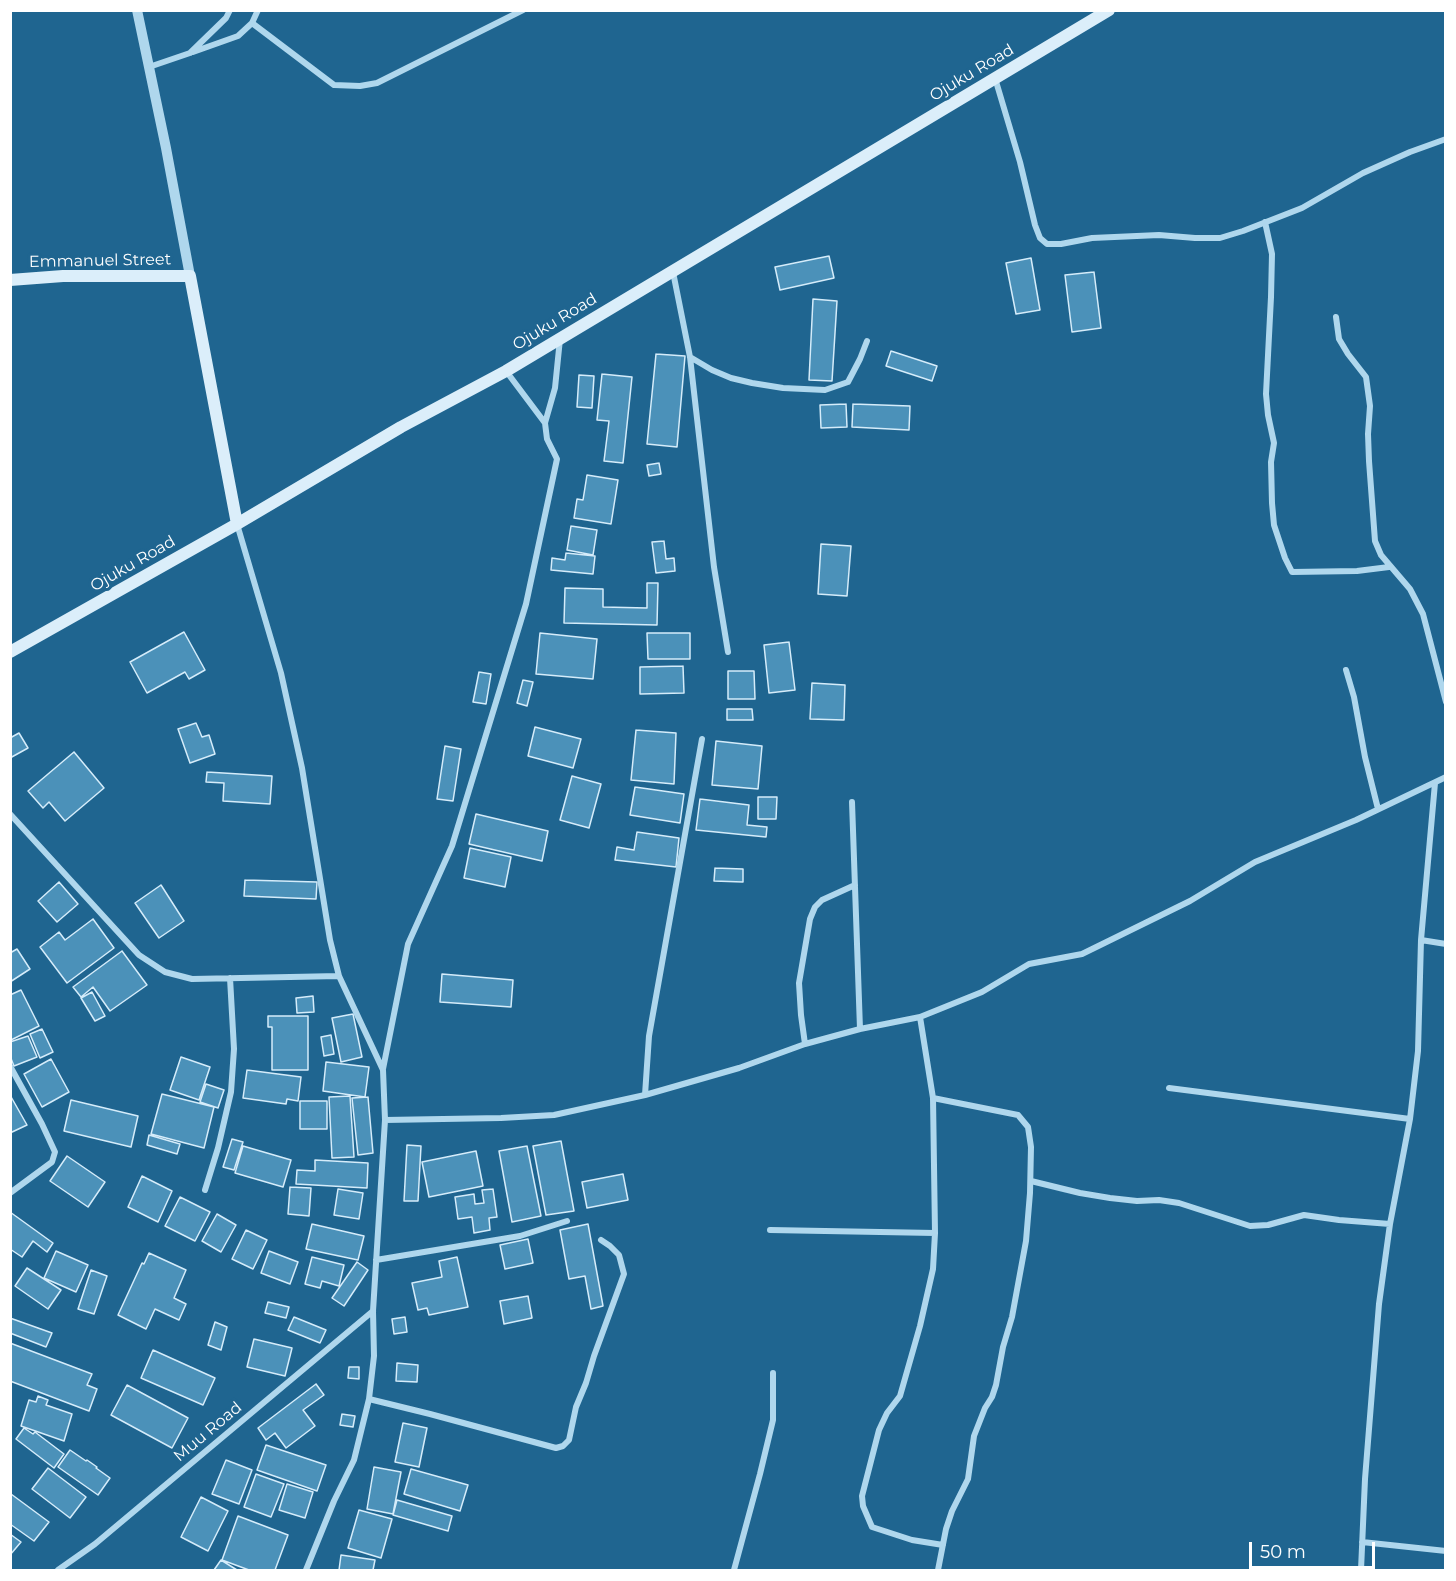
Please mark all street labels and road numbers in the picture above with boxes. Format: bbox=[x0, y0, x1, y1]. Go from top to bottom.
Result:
street label: Ojuku Road bbox=[926, 40, 1018, 106]
street label: Emmanuel Street bbox=[29, 250, 171, 272]
street label: Ojuku Road bbox=[509, 289, 601, 355]
street label: Ojuku Road bbox=[87, 532, 179, 596]
street label: Muu Road bbox=[170, 1398, 246, 1466]

